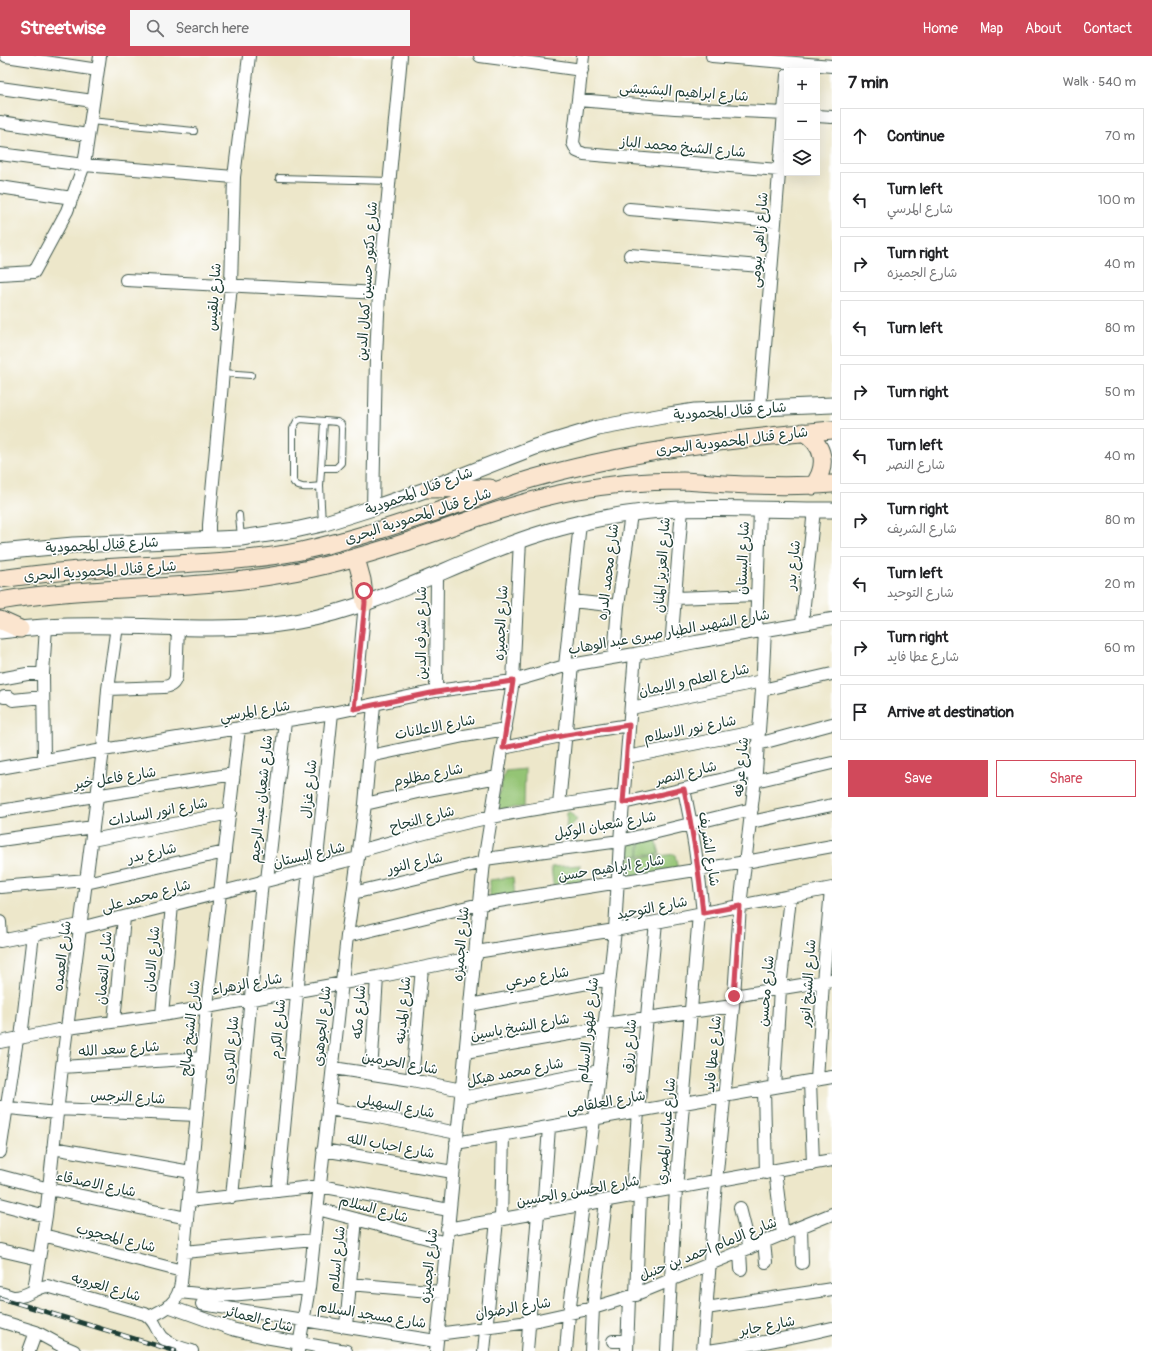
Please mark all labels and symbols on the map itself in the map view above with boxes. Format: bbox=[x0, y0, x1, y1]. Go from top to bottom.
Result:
street label: شارع ابراهيم البشبيشى bbox=[619, 79, 749, 107]
street label: شارع الشيخ محمد الباز bbox=[619, 133, 746, 162]
street label: شارع زاهى بيومى bbox=[746, 191, 773, 289]
street label: شارع دكتور حسين كمال الدين bbox=[353, 201, 382, 361]
street label: شارع بلقيس bbox=[203, 262, 226, 332]
street label: شارع قنال المحمودية bbox=[673, 399, 787, 424]
street label: شارع قنال المحمودية البحرى bbox=[655, 423, 809, 460]
street label: شارع قنال المحمودية bbox=[363, 464, 476, 519]
street label: شارع قنال المحمودية البحرى bbox=[343, 484, 494, 549]
street label: شارع العزيز المنان bbox=[650, 517, 675, 613]
street label: شارع البستان bbox=[733, 521, 754, 595]
street label: شارع محمد الدره bbox=[594, 523, 623, 621]
street label: شارع قنال المحمودية bbox=[45, 534, 159, 557]
street label: شارع بدر bbox=[782, 539, 805, 592]
street label: شارع قنال المحمودية البحرى bbox=[23, 557, 177, 586]
route start bbox=[355, 582, 373, 600]
street label: شارع الجميزه bbox=[491, 585, 512, 661]
street label: شارع شرف الدين bbox=[413, 586, 431, 680]
street label: شارع الشهيد الطيار صبرى عبد الوهاب bbox=[567, 606, 771, 659]
street label: شارع العلم و الايمان bbox=[637, 660, 751, 702]
street label: شارع المرسي bbox=[219, 697, 292, 729]
street label: شارع الاعلانات bbox=[393, 711, 477, 744]
street label: شارع نور الاسلام bbox=[642, 712, 738, 748]
street label: شارع شعبان عبد الرحيم bbox=[246, 734, 278, 864]
street label: شارع عرفه bbox=[730, 736, 753, 798]
street label: شارع النصر bbox=[653, 757, 719, 790]
street label: شارع غزال bbox=[297, 758, 322, 820]
street label: شارع مظلوم bbox=[392, 760, 465, 792]
street label: شارع فاعل خير bbox=[72, 763, 158, 794]
street label: شارع انور السادات bbox=[107, 794, 209, 831]
street label: شارع النجاح bbox=[388, 802, 457, 837]
street label: شارع شعبان الوكيل bbox=[552, 808, 658, 843]
street label: شارع الشريف bbox=[694, 811, 723, 888]
street label: شارع البستان bbox=[271, 838, 347, 873]
street label: شارع بدر bbox=[125, 839, 178, 868]
street label: شارع النور bbox=[385, 848, 445, 879]
street label: شارع ابراهيم حسن bbox=[557, 851, 666, 887]
street label: شارع محمد على bbox=[99, 876, 193, 917]
street label: شارع التوحيد bbox=[615, 893, 689, 924]
street label: شارع الجميزه bbox=[449, 906, 474, 983]
street label: شارع العمده bbox=[49, 920, 76, 992]
street label: شارع الامان bbox=[141, 925, 164, 993]
street label: شارع النعمان bbox=[92, 930, 117, 1006]
street label: شارع الشيخ انور bbox=[796, 939, 821, 1028]
street label: شارع محسن bbox=[754, 955, 779, 1027]
street label: شارع مرعي bbox=[504, 963, 571, 995]
street label: شارع الزهراء bbox=[210, 969, 284, 1000]
street label: شارع المدينه bbox=[392, 975, 415, 1045]
street label: شارع ظهور الاسلام bbox=[574, 976, 604, 1084]
street label: شارع الشيخ صالح bbox=[177, 979, 204, 1077]
street label: شارع مكه bbox=[349, 984, 370, 1040]
street label: شارع الجوهرى bbox=[309, 985, 336, 1067]
route end bbox=[725, 987, 743, 1005]
street label: شارع الكرم bbox=[267, 998, 292, 1060]
street label: شارع الشيخ ياسين bbox=[469, 1010, 571, 1045]
street label: شارع الكردى bbox=[220, 1015, 243, 1085]
street label: شارع عطا فايد bbox=[701, 1015, 726, 1094]
street label: شارع رزق bbox=[618, 1018, 641, 1074]
street label: شارع سعد الله bbox=[78, 1038, 160, 1061]
street label: شارع الحرمين bbox=[360, 1048, 440, 1079]
street label: شارع محمد هيكل bbox=[465, 1054, 565, 1091]
street label: شارع عباس المصري bbox=[653, 1077, 681, 1186]
street label: شارع النرجس bbox=[90, 1087, 166, 1108]
street label: شارع العلقامى bbox=[565, 1087, 647, 1118]
street label: شارع السهيلى bbox=[356, 1090, 436, 1123]
street label: شارع احباب الله bbox=[346, 1130, 436, 1163]
street label: شارع الاصدقاء bbox=[54, 1167, 138, 1202]
street label: شارع الحسن و الحسين bbox=[515, 1172, 641, 1211]
street label: شارع السلام bbox=[337, 1192, 410, 1228]
street label: شارع الامام احمد بن حنبل bbox=[637, 1214, 780, 1286]
street label: شارع المحجوب bbox=[74, 1220, 158, 1257]
street label: شارع اسلام bbox=[325, 1225, 351, 1293]
street label: شارع الجميزه bbox=[417, 1227, 442, 1305]
street label: شارع العروبه bbox=[69, 1269, 143, 1306]
street label: شارع الرضوان bbox=[474, 1294, 552, 1323]
street label: شارع مسجد السلام bbox=[316, 1298, 428, 1334]
street label: شارع العمائر bbox=[222, 1302, 295, 1337]
street label: شارع جابر bbox=[737, 1312, 797, 1341]

